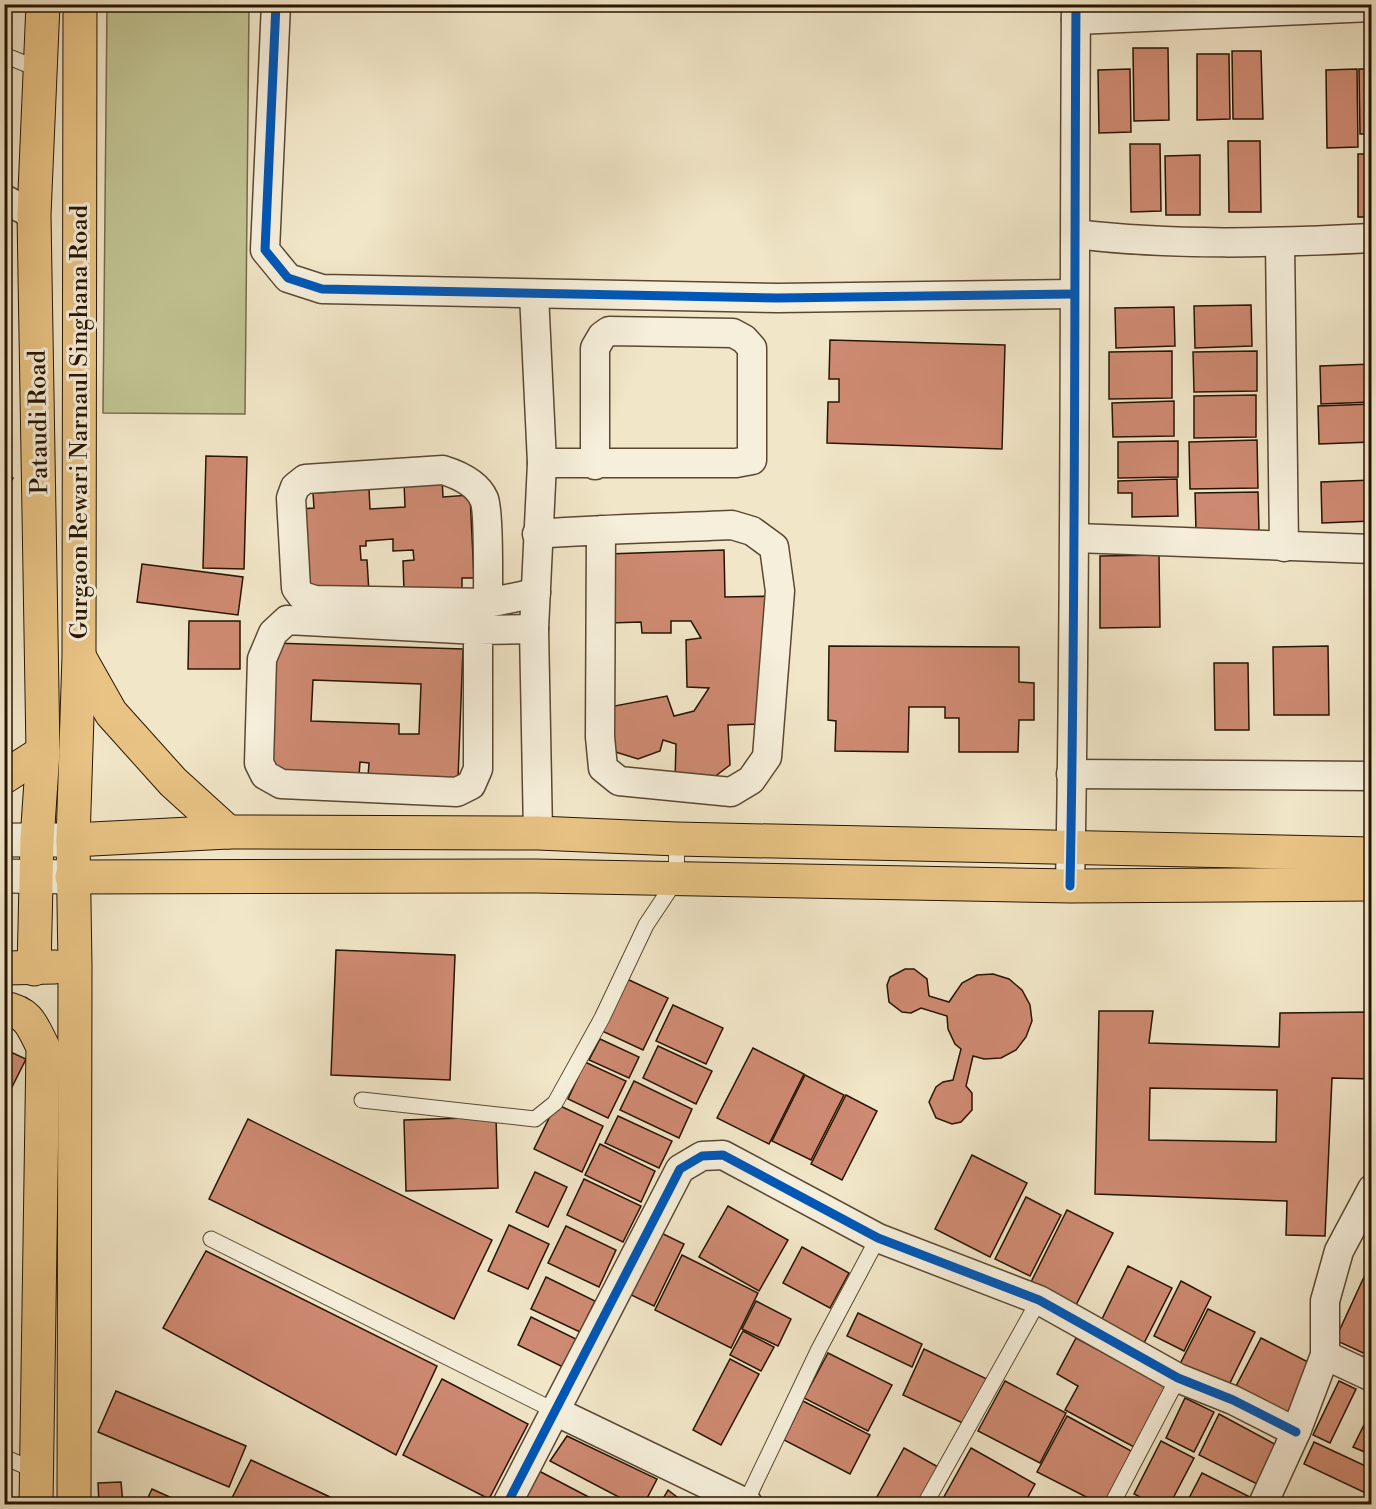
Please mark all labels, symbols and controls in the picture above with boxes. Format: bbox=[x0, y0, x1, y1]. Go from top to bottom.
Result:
street label: Gurgaon Rewari Narnaul Singhana Road bbox=[65, 204, 95, 639]
street label: Pataudi Road bbox=[23, 349, 55, 494]

